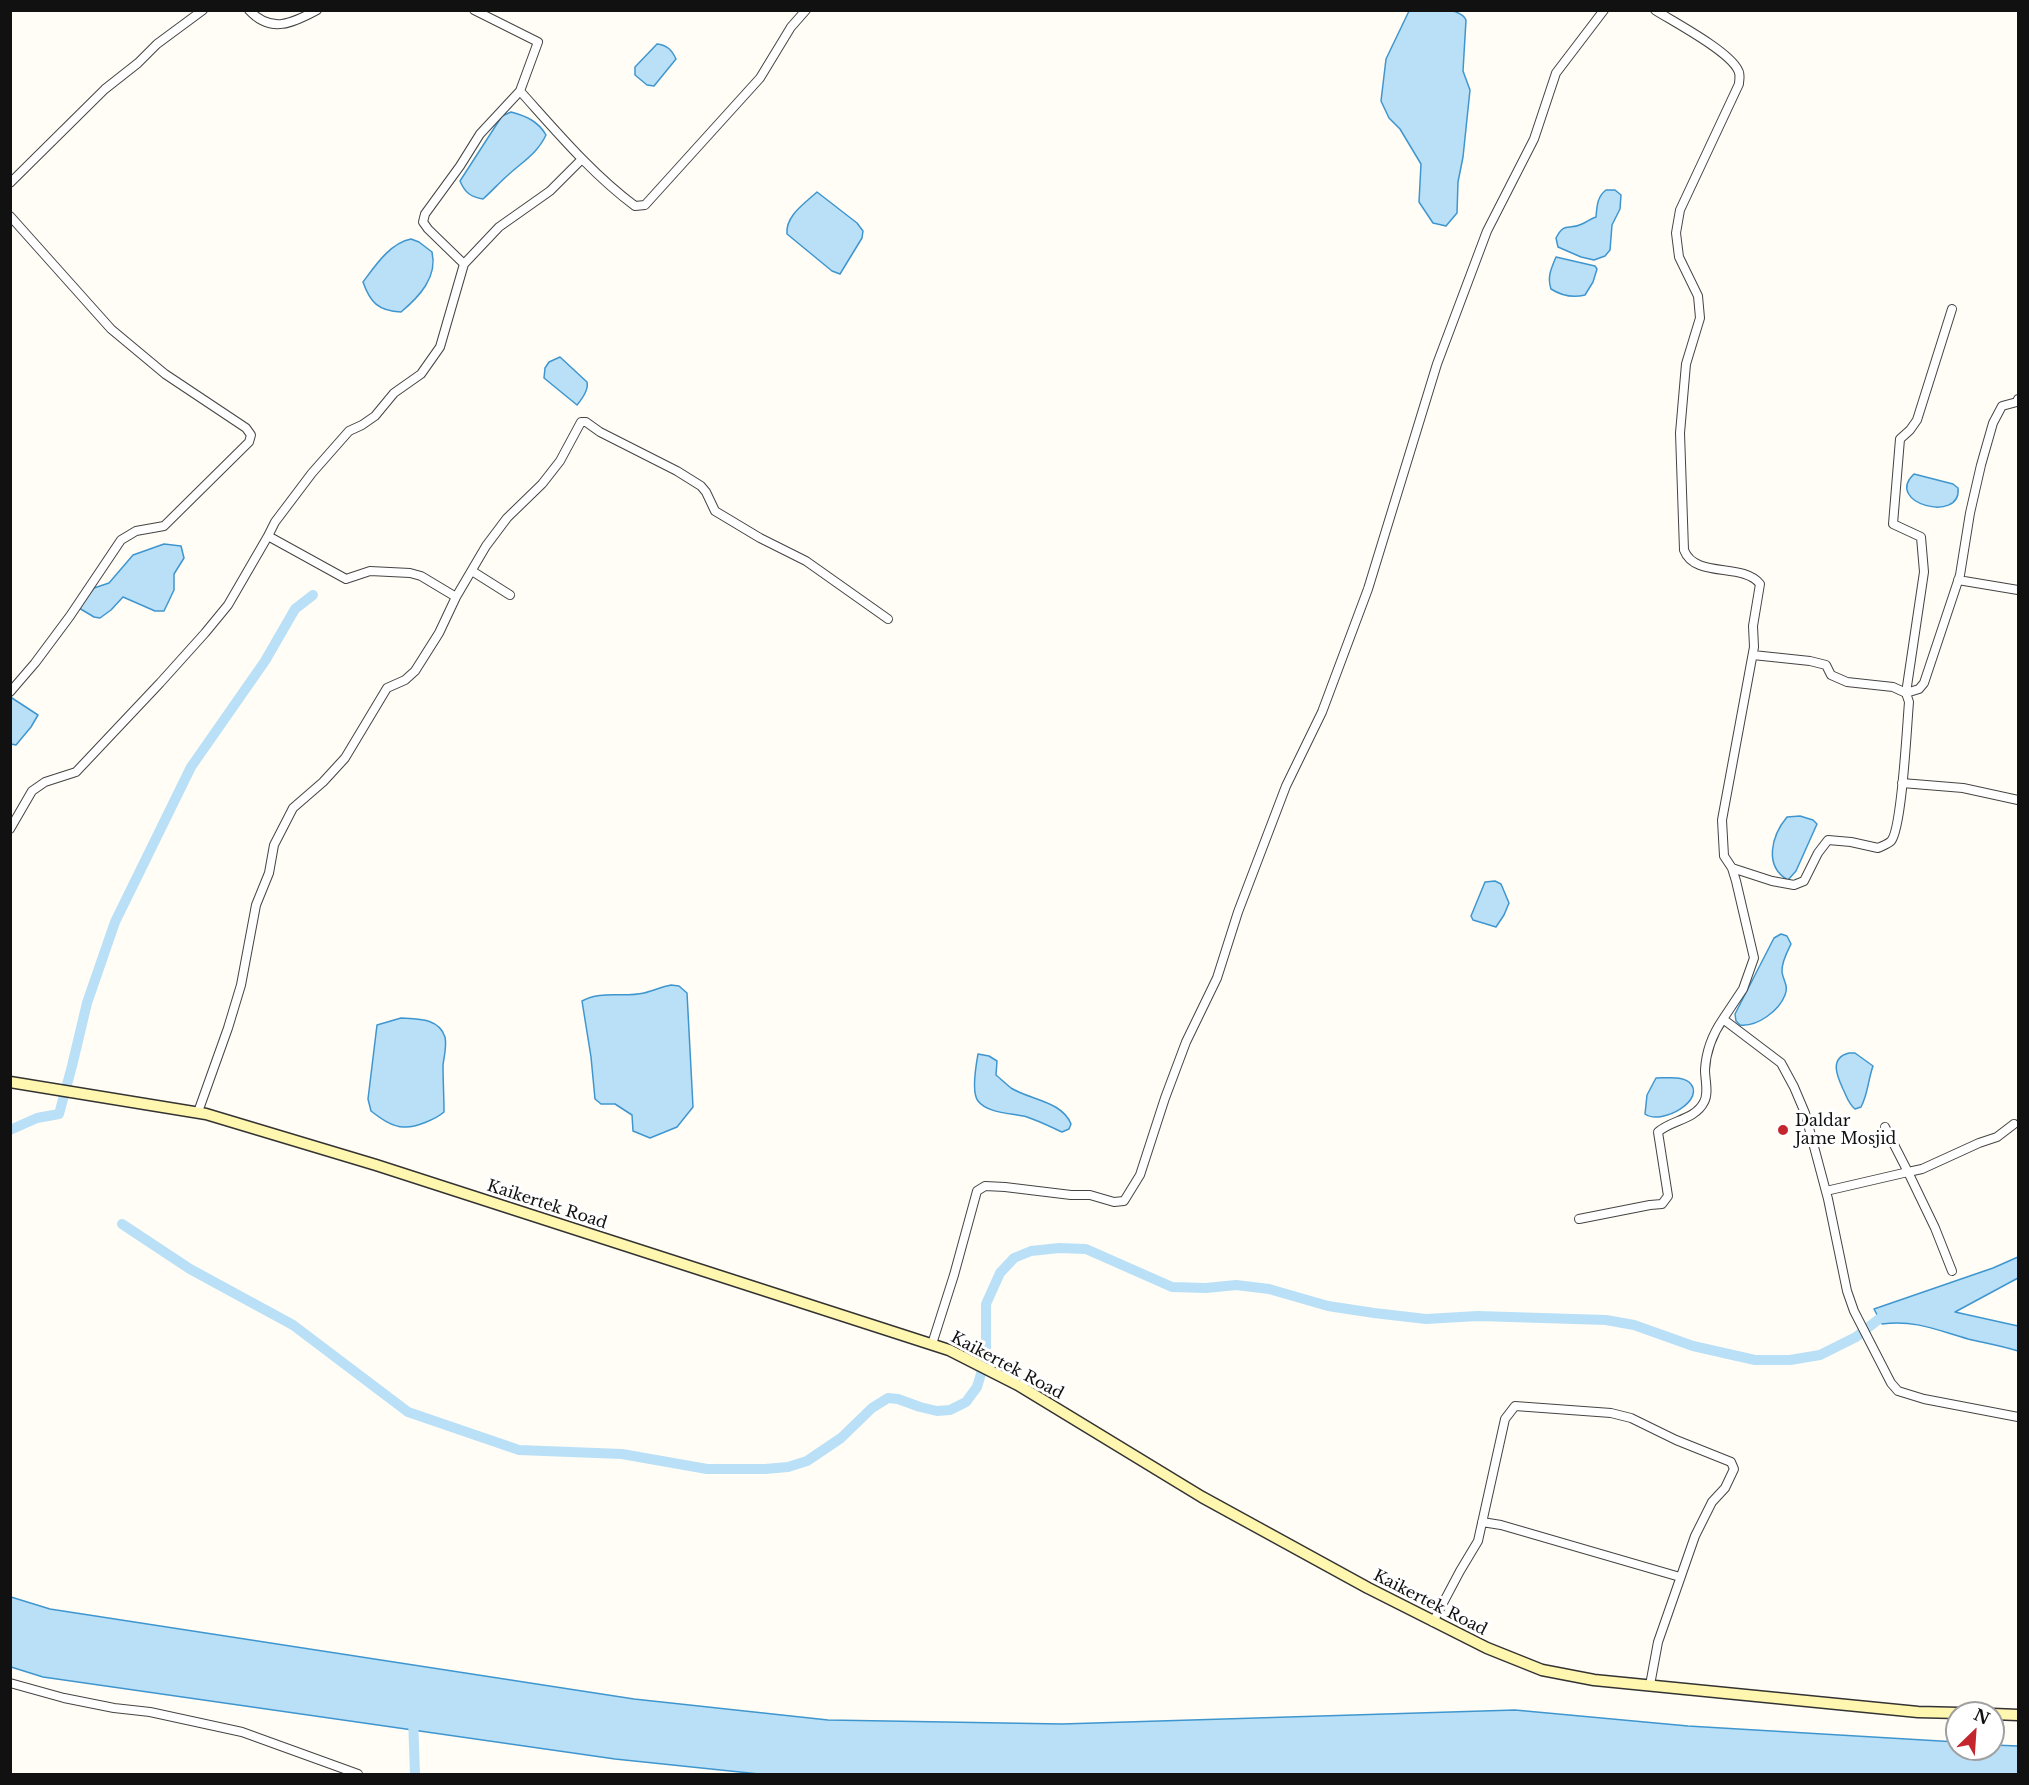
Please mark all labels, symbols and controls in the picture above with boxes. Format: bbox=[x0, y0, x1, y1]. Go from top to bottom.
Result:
place label: Daldar Jame Mosjid bbox=[1795, 1111, 1896, 1149]
marker: Daldar Jame Mosjid bbox=[1776, 1123, 1790, 1137]
street label: Kaikertek Road bbox=[485, 1177, 609, 1233]
street label: Kaikertek Road bbox=[947, 1328, 1067, 1404]
street label: Kaikertek Road bbox=[1370, 1566, 1490, 1640]
north arrow bbox=[1945, 1701, 2005, 1761]
text: N bbox=[1971, 1704, 1993, 1729]

